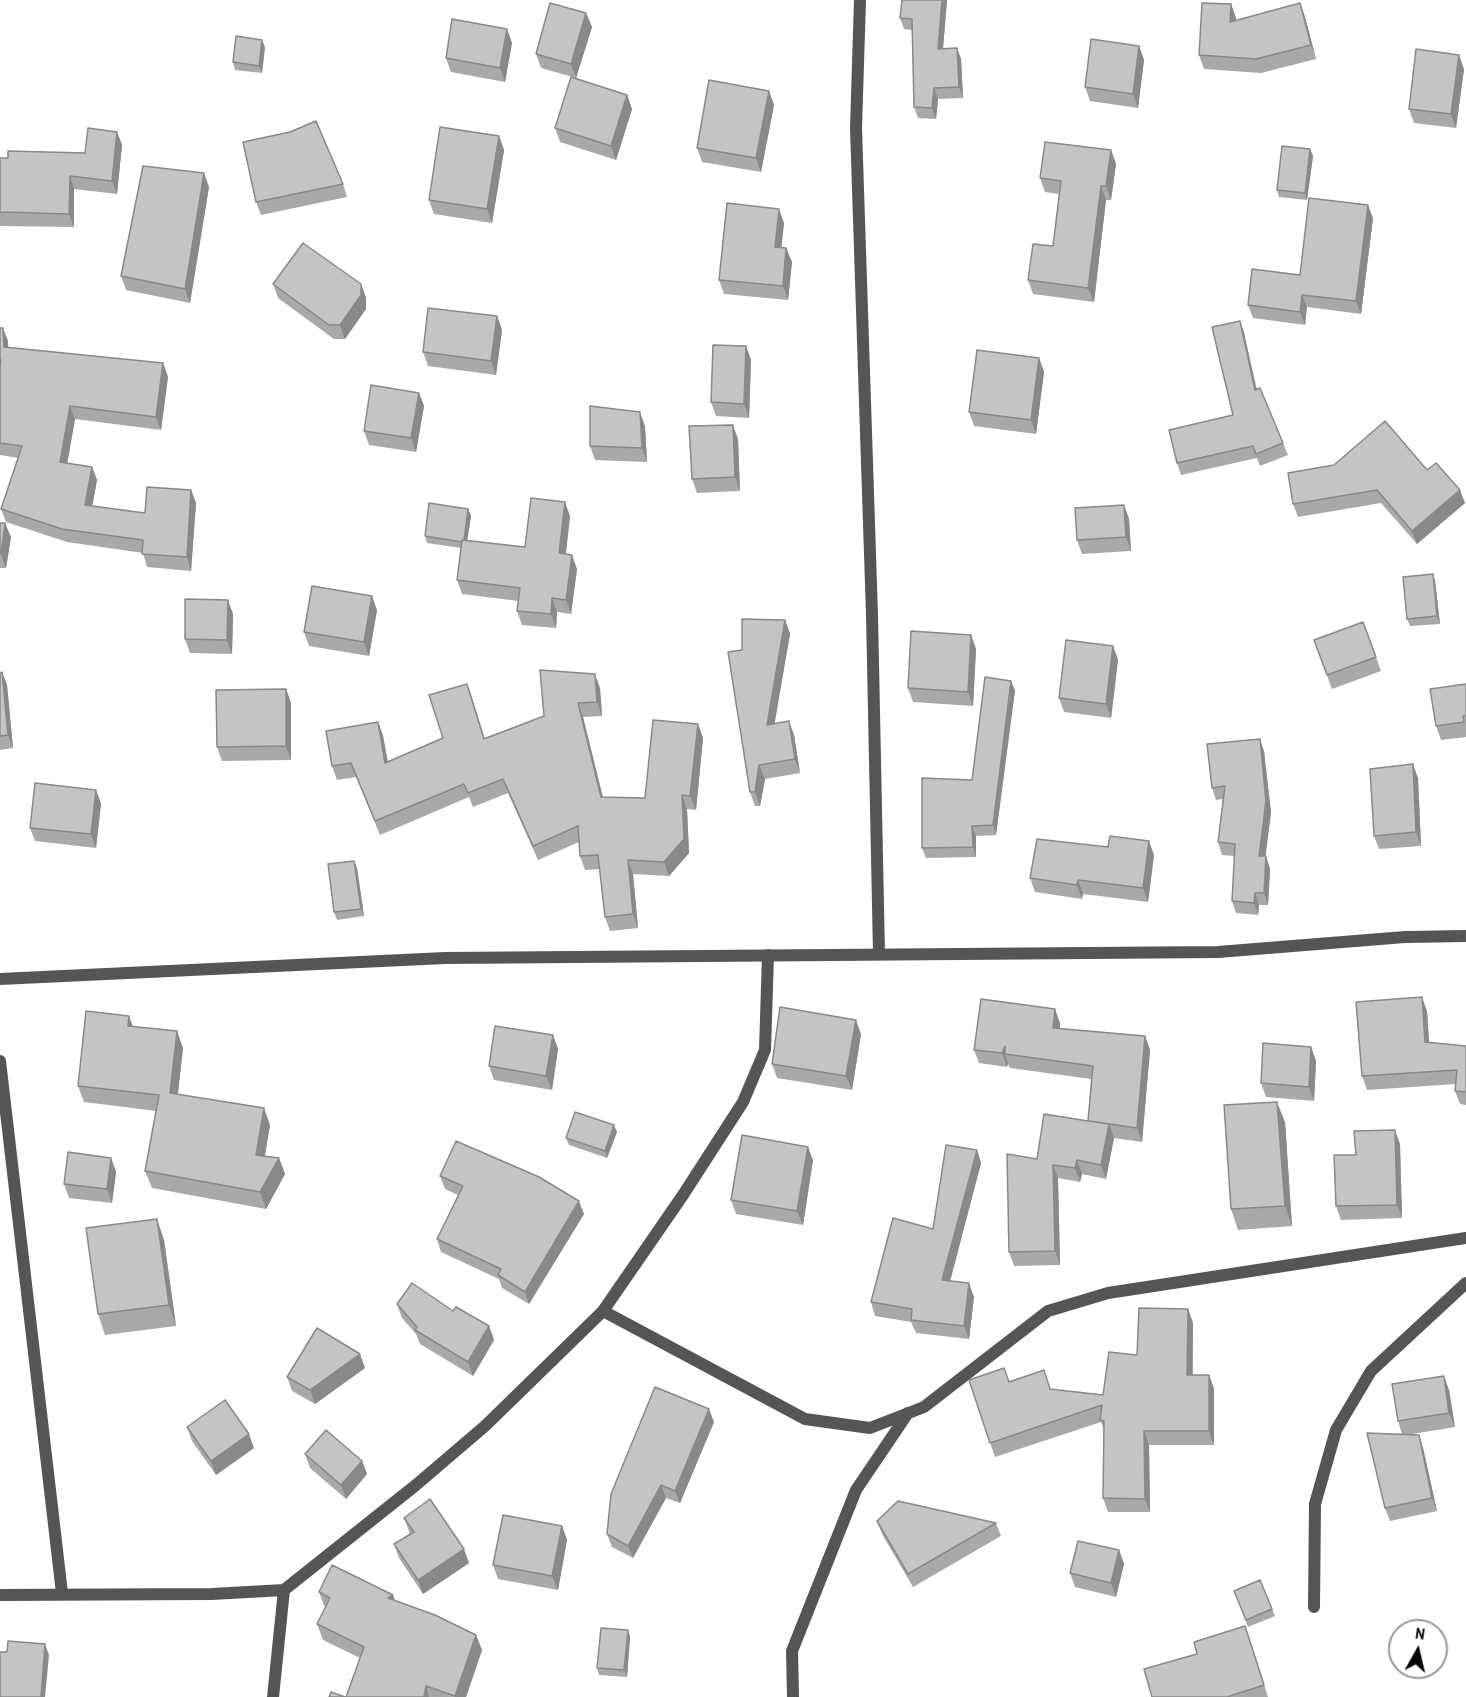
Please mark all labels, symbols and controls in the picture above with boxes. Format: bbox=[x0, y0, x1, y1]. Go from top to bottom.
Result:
north arrow bbox=[1388, 1619, 1448, 1679]
text: N bbox=[1414, 1622, 1426, 1645]

